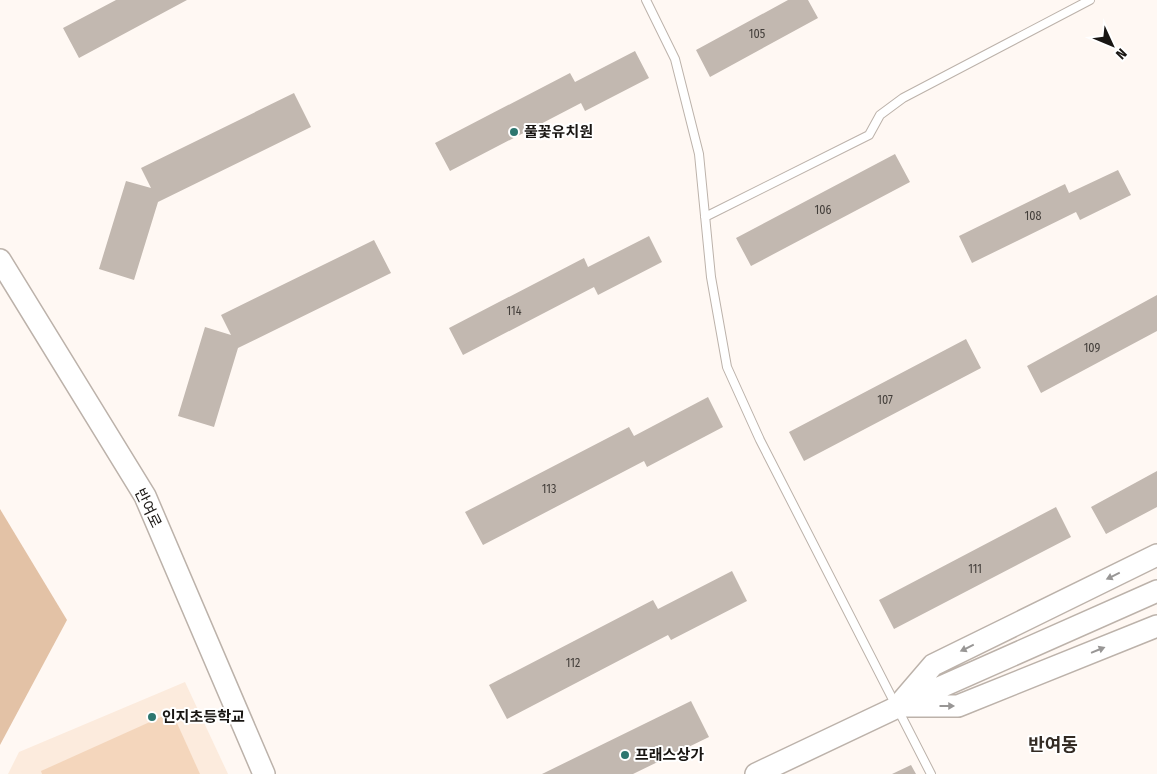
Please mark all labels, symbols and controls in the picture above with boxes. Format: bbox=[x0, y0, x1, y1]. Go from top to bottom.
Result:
north arrow bbox=[1087, 20, 1137, 70]
house number: 105 bbox=[749, 27, 766, 41]
text: N bbox=[1112, 45, 1130, 63]
place label: 풀꽃유치원 bbox=[524, 123, 593, 141]
marker: 풀꽃유치원 bbox=[508, 126, 520, 138]
house number: 106 bbox=[815, 203, 831, 217]
house number: 108 bbox=[1025, 209, 1041, 223]
house number: 114 bbox=[506, 304, 522, 318]
house number: 109 bbox=[1084, 341, 1101, 355]
house number: 107 bbox=[877, 393, 893, 407]
house number: 113 bbox=[542, 482, 556, 496]
street label: 반여로 bbox=[131, 485, 165, 531]
house number: 111 bbox=[968, 562, 982, 576]
one-way arrow bbox=[1106, 572, 1120, 580]
one-way arrow bbox=[960, 644, 975, 652]
one-way arrow bbox=[1091, 646, 1106, 654]
house number: 112 bbox=[566, 656, 580, 670]
one-way arrow bbox=[939, 702, 955, 710]
place label: 인지초등학교 bbox=[162, 708, 245, 726]
marker: 인지초등학교 bbox=[146, 711, 158, 723]
district label: 반여동 bbox=[1028, 734, 1078, 756]
place label: 프래스상가 bbox=[635, 746, 704, 764]
marker: 프래스상가 bbox=[619, 749, 631, 761]

